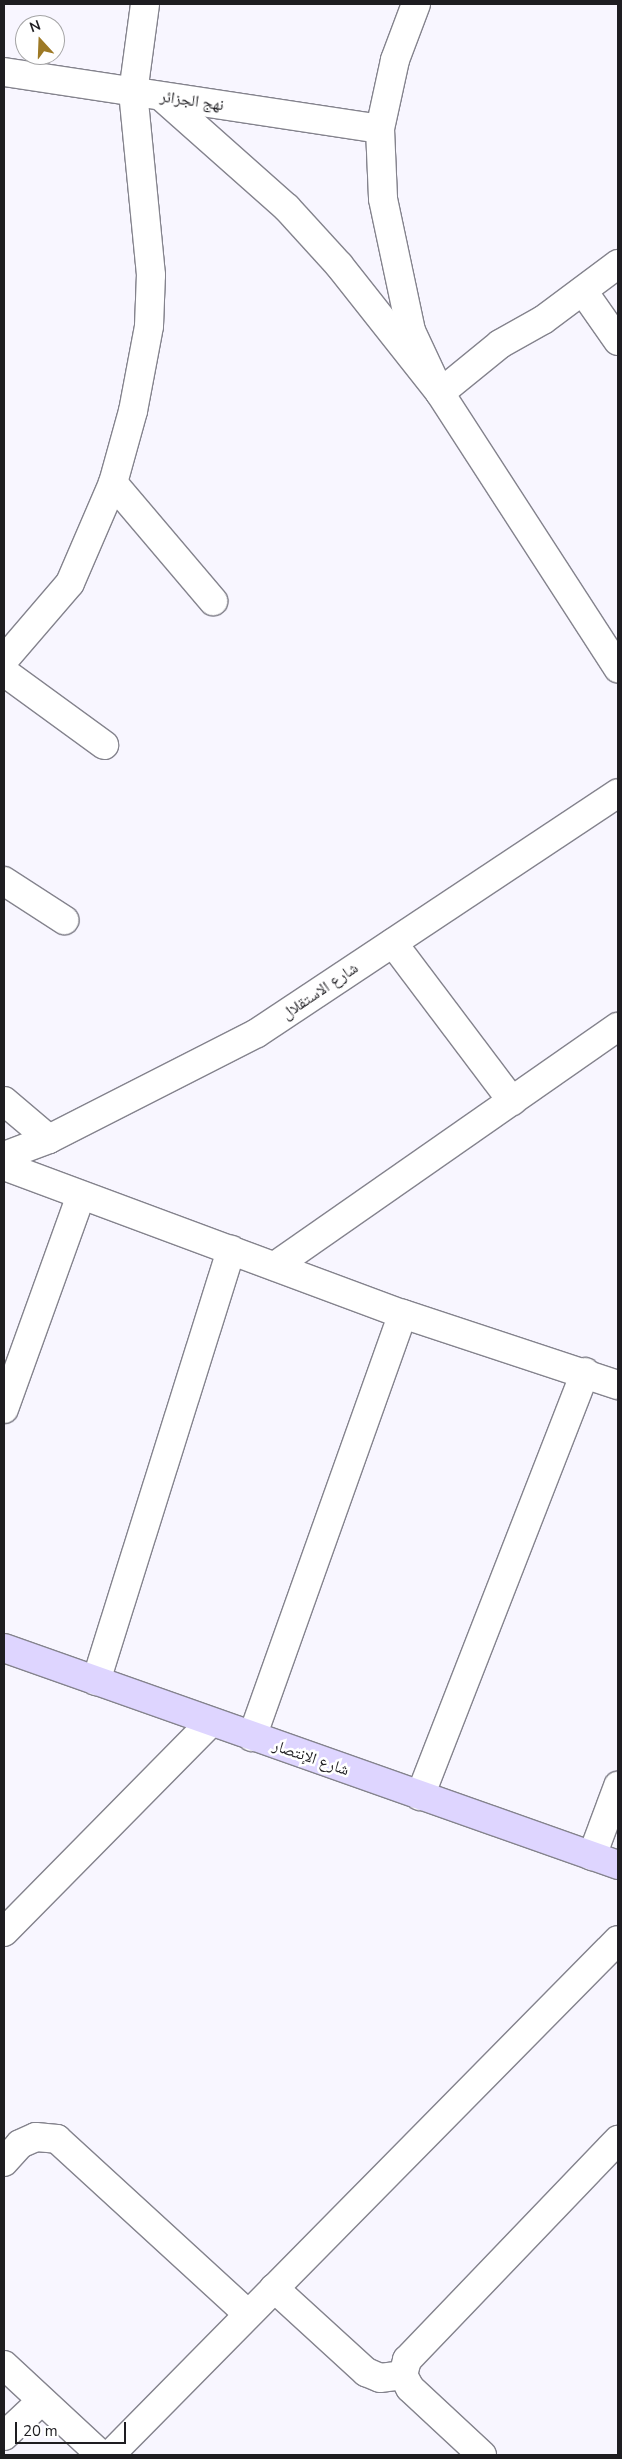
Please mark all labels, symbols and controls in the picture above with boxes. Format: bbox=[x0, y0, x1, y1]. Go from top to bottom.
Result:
north arrow bbox=[15, 15, 65, 65]
text: N bbox=[27, 16, 43, 37]
street label: نهج الجزائر bbox=[159, 87, 225, 115]
street label: شارع الاستقلال bbox=[278, 958, 362, 1024]
street label: شارع الإنتصار bbox=[270, 1736, 352, 1780]
scale bar bbox=[18, 2412, 129, 2444]
text: 20 m bbox=[23, 2421, 58, 2441]

